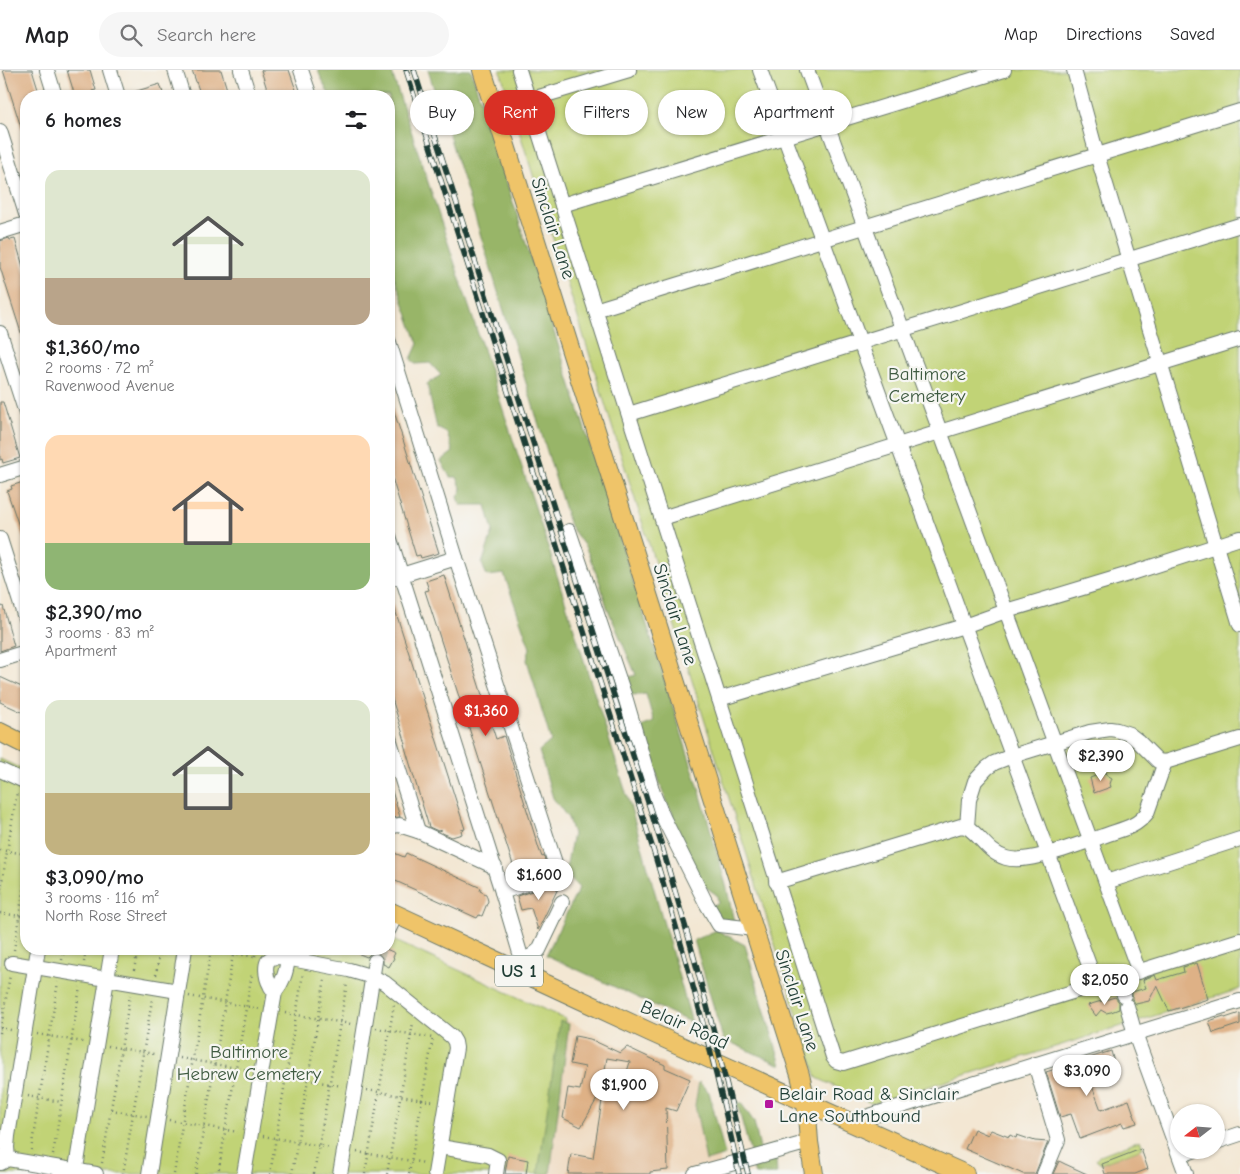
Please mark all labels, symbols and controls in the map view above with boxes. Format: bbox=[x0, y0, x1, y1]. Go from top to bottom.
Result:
search box bbox=[99, 12, 449, 57]
text: Map bbox=[25, 21, 69, 49]
icon: search bbox=[117, 21, 145, 49]
text: Search here bbox=[157, 24, 256, 46]
text: Map bbox=[1004, 24, 1038, 45]
text: Directions bbox=[1066, 24, 1142, 45]
text: Saved bbox=[1170, 24, 1215, 45]
chip: Buy bbox=[410, 90, 474, 135]
chip: Rent bbox=[484, 90, 555, 135]
chip: Filters bbox=[565, 90, 648, 135]
chip: New bbox=[658, 90, 725, 135]
chip: Apartment bbox=[735, 90, 852, 135]
icon: filters bbox=[342, 106, 370, 134]
text: 6 homes bbox=[45, 108, 121, 132]
street label: Sinclair Lane bbox=[526, 175, 580, 282]
icon: home bbox=[163, 203, 253, 293]
text: $1,360/mo bbox=[45, 335, 140, 359]
text: 2 rooms · 72 m² bbox=[45, 359, 154, 377]
park label: Baltimore Cemetery bbox=[888, 363, 966, 407]
text: Ravenwood Avenue bbox=[45, 377, 175, 395]
icon: home bbox=[163, 468, 253, 558]
street label: Sinclair Lane bbox=[648, 561, 702, 668]
text: $2,390/mo bbox=[45, 600, 142, 624]
text: 3 rooms · 83 m² bbox=[45, 624, 154, 642]
text: Apartment bbox=[45, 642, 117, 660]
pin: $1,360 bbox=[445, 694, 527, 737]
text: $1,360 bbox=[464, 702, 508, 720]
icon: home bbox=[163, 733, 253, 823]
pin: $2,390 bbox=[1060, 740, 1142, 782]
text: $2,390 bbox=[1078, 747, 1124, 765]
pin: $1,600 bbox=[498, 858, 580, 901]
text: $3,090/mo bbox=[45, 865, 144, 889]
text: $1,600 bbox=[516, 866, 562, 884]
text: 3 rooms · 116 m² bbox=[45, 889, 159, 907]
text: North Rose Street bbox=[45, 907, 167, 925]
street label: Sinclair Lane bbox=[770, 947, 824, 1054]
road number: US 1 bbox=[495, 956, 543, 986]
pin: $2,050 bbox=[1064, 964, 1146, 1006]
text: $2,050 bbox=[1081, 971, 1129, 989]
street label: Belair Road bbox=[637, 996, 732, 1054]
park label: Baltimore Hebrew Cemetery bbox=[177, 1041, 322, 1085]
pin: $3,090 bbox=[1046, 1054, 1128, 1097]
text: $3,090 bbox=[1063, 1062, 1111, 1080]
pin: $1,900 bbox=[583, 1068, 665, 1111]
text: $1,900 bbox=[601, 1076, 647, 1094]
place label: Belair Road & Sinclair Lane Southbound bbox=[779, 1083, 959, 1127]
marker: Belair Road & Sinclair Lane Southbound bbox=[763, 1098, 775, 1110]
north arrow bbox=[1170, 1104, 1225, 1159]
map controls bbox=[1170, 1104, 1225, 1159]

